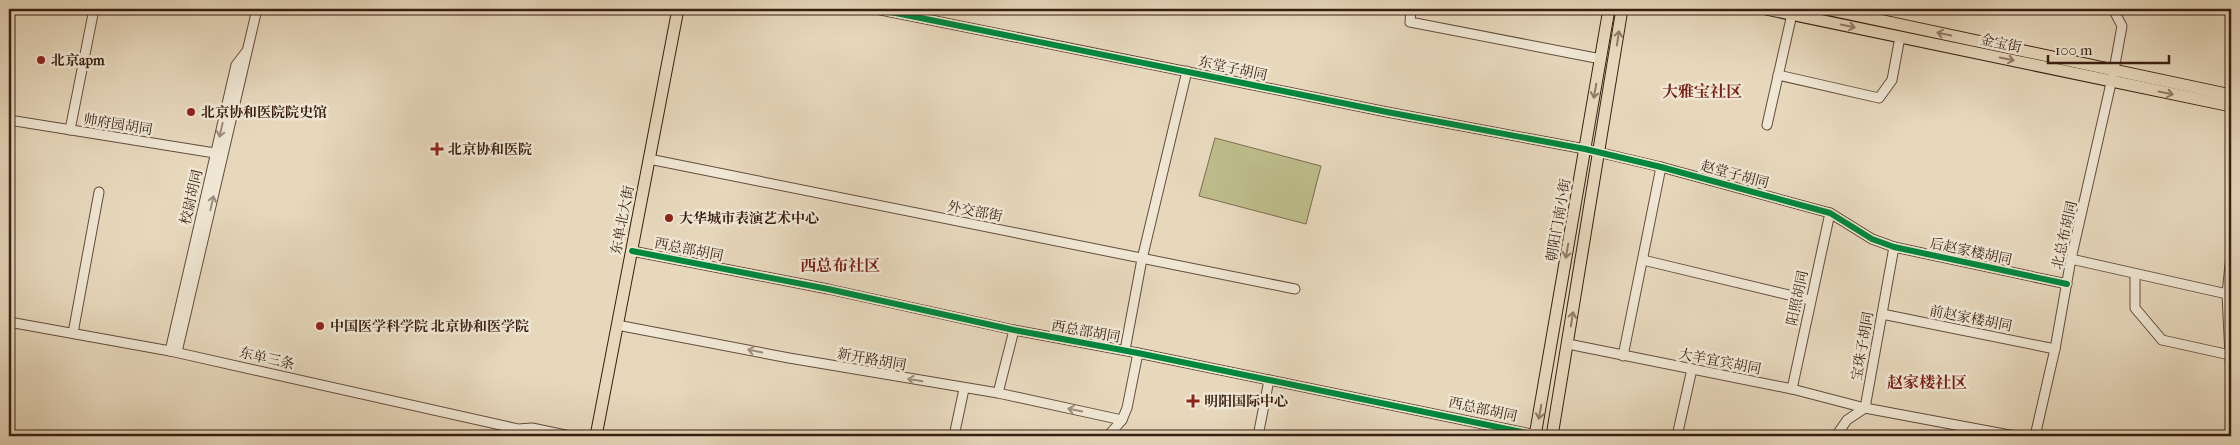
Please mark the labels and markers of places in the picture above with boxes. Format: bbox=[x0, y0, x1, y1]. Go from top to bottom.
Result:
place label: 北京apm bbox=[51, 52, 105, 69]
marker: 北京apm bbox=[35, 54, 47, 66]
place label: 北京协和医院院史馆 bbox=[201, 104, 327, 121]
marker: 北京协和医院院史馆 bbox=[185, 106, 197, 118]
place label: 北京协和医院 bbox=[448, 141, 532, 158]
marker: 北京协和医院 bbox=[430, 142, 444, 156]
place label: 大华城市表演艺术中心 bbox=[679, 210, 819, 227]
marker: 大华城市表演艺术中心 bbox=[663, 212, 675, 224]
place label: 中国医学科学院 北京协和医学院 bbox=[330, 318, 529, 335]
marker: 中国医学科学院 北京协和医学院 bbox=[314, 320, 326, 332]
place label: 明阳国际中心 bbox=[1204, 393, 1288, 410]
marker: 明阳国际中心 bbox=[1186, 394, 1200, 408]

